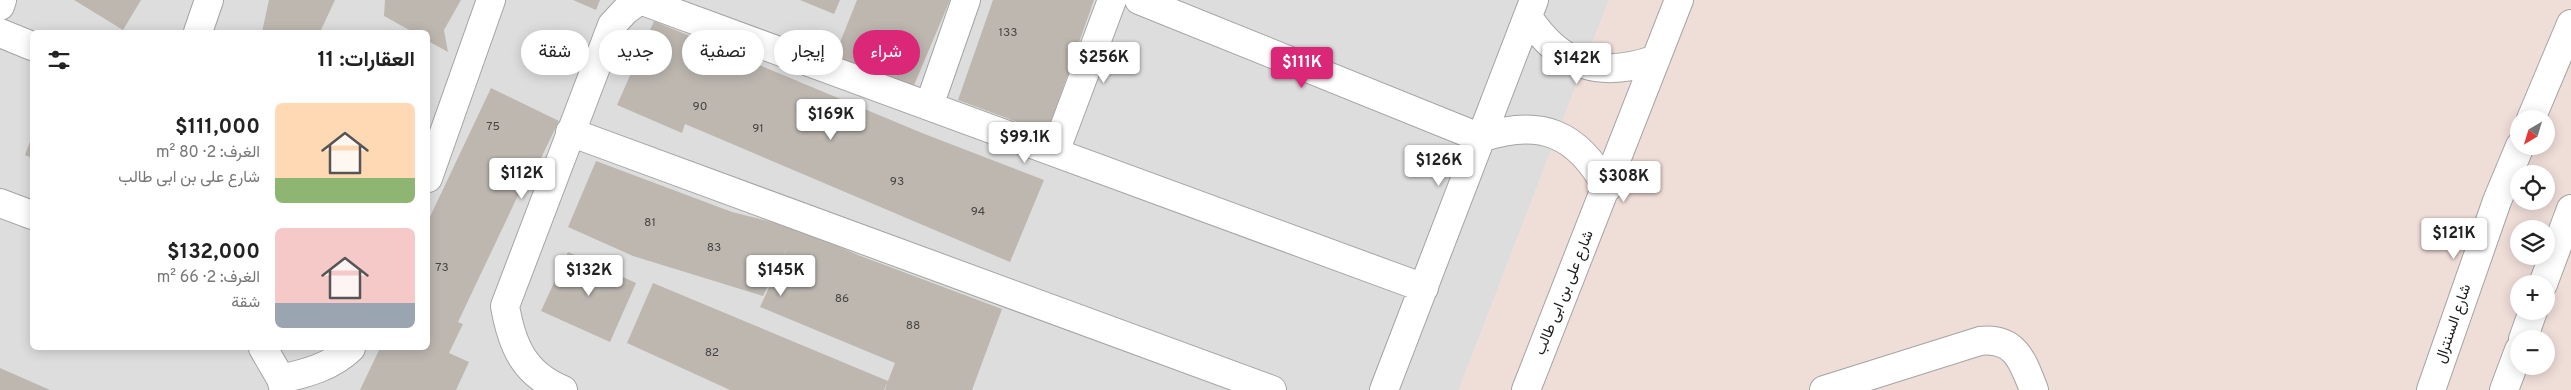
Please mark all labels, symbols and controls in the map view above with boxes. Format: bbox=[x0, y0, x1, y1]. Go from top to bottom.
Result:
house number: 133 bbox=[999, 25, 1017, 41]
chip: شقة bbox=[521, 30, 589, 75]
chip: جديد bbox=[599, 30, 672, 75]
chip: تصفية bbox=[682, 30, 764, 75]
chip: إيجار bbox=[774, 30, 843, 75]
chip: شراء bbox=[853, 30, 920, 75]
pin: $256K bbox=[1069, 42, 1139, 84]
pin: $142K bbox=[1542, 42, 1612, 85]
icon: filters bbox=[45, 46, 73, 74]
pin: $111K bbox=[1267, 46, 1337, 89]
text: العقارات: 11 bbox=[317, 47, 415, 74]
text: $256K bbox=[1079, 48, 1129, 68]
text: $142K bbox=[1553, 49, 1601, 69]
text: $111K bbox=[1282, 53, 1322, 73]
pin: $169K bbox=[796, 98, 866, 141]
house number: 90 bbox=[693, 99, 707, 115]
text: $169K bbox=[807, 105, 855, 125]
north arrow bbox=[2510, 110, 2555, 155]
map controls bbox=[2510, 110, 2555, 375]
text: $111,000 bbox=[175, 114, 260, 141]
house number: 75 bbox=[486, 119, 500, 135]
house number: 91 bbox=[752, 121, 764, 137]
pin: $99.1K bbox=[984, 121, 1066, 164]
icon: home bbox=[315, 123, 375, 183]
text: $99.1K bbox=[1000, 128, 1050, 148]
text: الغرف: 2 · 80 m² bbox=[156, 143, 260, 163]
pin: $126K bbox=[1404, 144, 1474, 187]
text: $126K bbox=[1416, 151, 1463, 171]
pin: $112K bbox=[487, 158, 557, 200]
pin: $308K bbox=[1589, 160, 1659, 203]
text: $112K bbox=[500, 164, 544, 184]
button: locate bbox=[2510, 165, 2555, 210]
text: $308K bbox=[1599, 167, 1649, 187]
text: شارع على بن ابى طالب bbox=[118, 168, 260, 188]
house number: 93 bbox=[890, 174, 904, 190]
house number: 94 bbox=[971, 204, 985, 220]
house number: 81 bbox=[644, 215, 656, 231]
pin: $121K bbox=[2419, 218, 2489, 260]
button: layers bbox=[2510, 220, 2555, 265]
text: $121K bbox=[2432, 224, 2476, 244]
street label: شارع على بن ابى طالب bbox=[1531, 228, 1599, 358]
text: $132,000 bbox=[167, 239, 260, 266]
house number: 83 bbox=[707, 240, 721, 256]
icon: home bbox=[315, 248, 375, 308]
pin: $132K bbox=[554, 254, 624, 297]
pin: $145K bbox=[746, 254, 816, 297]
house number: 73 bbox=[435, 260, 449, 276]
text: $132K bbox=[566, 261, 612, 281]
text: $145K bbox=[757, 261, 805, 281]
text: الغرف: 2 · 66 m² bbox=[157, 268, 260, 288]
button: + bbox=[2510, 275, 2555, 320]
street label: شارع السنترال bbox=[2432, 282, 2476, 366]
house number: 86 bbox=[835, 291, 849, 307]
text: شقة bbox=[231, 293, 260, 313]
house number: 88 bbox=[906, 318, 920, 334]
button: − bbox=[2510, 330, 2555, 375]
house number: 82 bbox=[705, 345, 719, 361]

